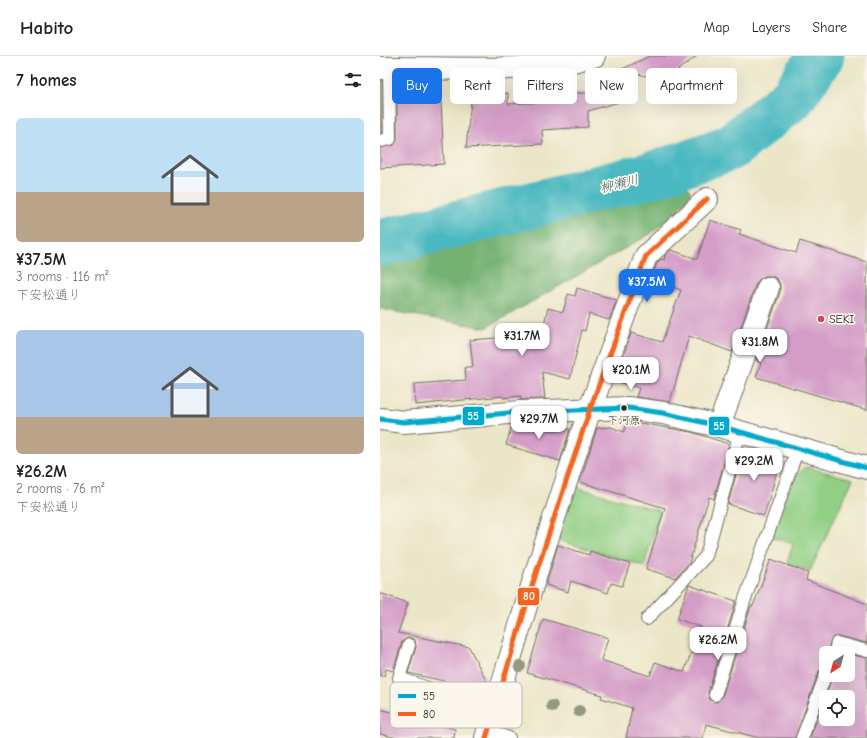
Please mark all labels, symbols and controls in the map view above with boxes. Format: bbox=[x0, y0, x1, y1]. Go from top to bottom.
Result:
text: Habito bbox=[20, 17, 73, 39]
text: Map bbox=[703, 19, 730, 36]
text: Layers bbox=[752, 19, 790, 36]
text: Share bbox=[812, 19, 847, 36]
chip: Buy bbox=[392, 68, 442, 104]
chip: Rent bbox=[450, 68, 505, 104]
chip: Filters bbox=[513, 68, 577, 104]
chip: New bbox=[585, 68, 638, 104]
chip: Apartment bbox=[646, 68, 737, 104]
icon: filters bbox=[342, 69, 364, 91]
text: 7 homes bbox=[16, 71, 77, 90]
icon: home bbox=[154, 144, 226, 216]
water label: 柳瀬川 bbox=[598, 171, 640, 195]
text: ¥37.5M bbox=[16, 250, 66, 269]
text: 3 rooms · 116 m² bbox=[16, 269, 108, 284]
pin: ¥37.5M bbox=[614, 269, 680, 303]
text: ¥37.5M bbox=[628, 274, 666, 289]
text: 下安松通り bbox=[16, 287, 81, 302]
place label: SEKI bbox=[829, 312, 855, 326]
marker: SEKI bbox=[816, 314, 826, 324]
pin: ¥31.7M bbox=[489, 323, 555, 357]
text: ¥31.7M bbox=[504, 328, 540, 343]
pin: ¥31.8M bbox=[727, 329, 793, 363]
text: ¥31.8M bbox=[741, 334, 779, 349]
icon: home bbox=[154, 356, 226, 428]
pin: ¥20.1M bbox=[598, 357, 664, 391]
text: ¥20.1M bbox=[612, 362, 650, 377]
marker: 下河原 bbox=[619, 403, 629, 413]
line badge: 55 bbox=[462, 406, 485, 426]
pin: ¥29.7M bbox=[506, 406, 572, 440]
text: 55 bbox=[467, 410, 479, 423]
text: ¥29.7M bbox=[520, 411, 558, 426]
place label: 下河原 bbox=[608, 414, 641, 427]
line badge: 55 bbox=[708, 416, 730, 436]
text: 55 bbox=[713, 420, 725, 433]
pin: ¥29.2M bbox=[721, 448, 787, 482]
text: ¥29.2M bbox=[735, 453, 773, 468]
text: ¥26.2M bbox=[16, 462, 67, 481]
text: 2 rooms · 76 m² bbox=[16, 481, 104, 496]
text: 下安松通り bbox=[16, 499, 81, 514]
line badge: 80 bbox=[517, 587, 540, 606]
text: 80 bbox=[523, 590, 535, 603]
pin: ¥26.2M bbox=[685, 627, 751, 661]
text: ¥26.2M bbox=[699, 632, 737, 647]
north arrow bbox=[819, 646, 855, 682]
map controls bbox=[819, 646, 855, 726]
legend bbox=[390, 682, 522, 728]
text: 55 bbox=[423, 690, 435, 703]
button: locate bbox=[819, 690, 855, 726]
text: 80 bbox=[423, 708, 435, 721]

